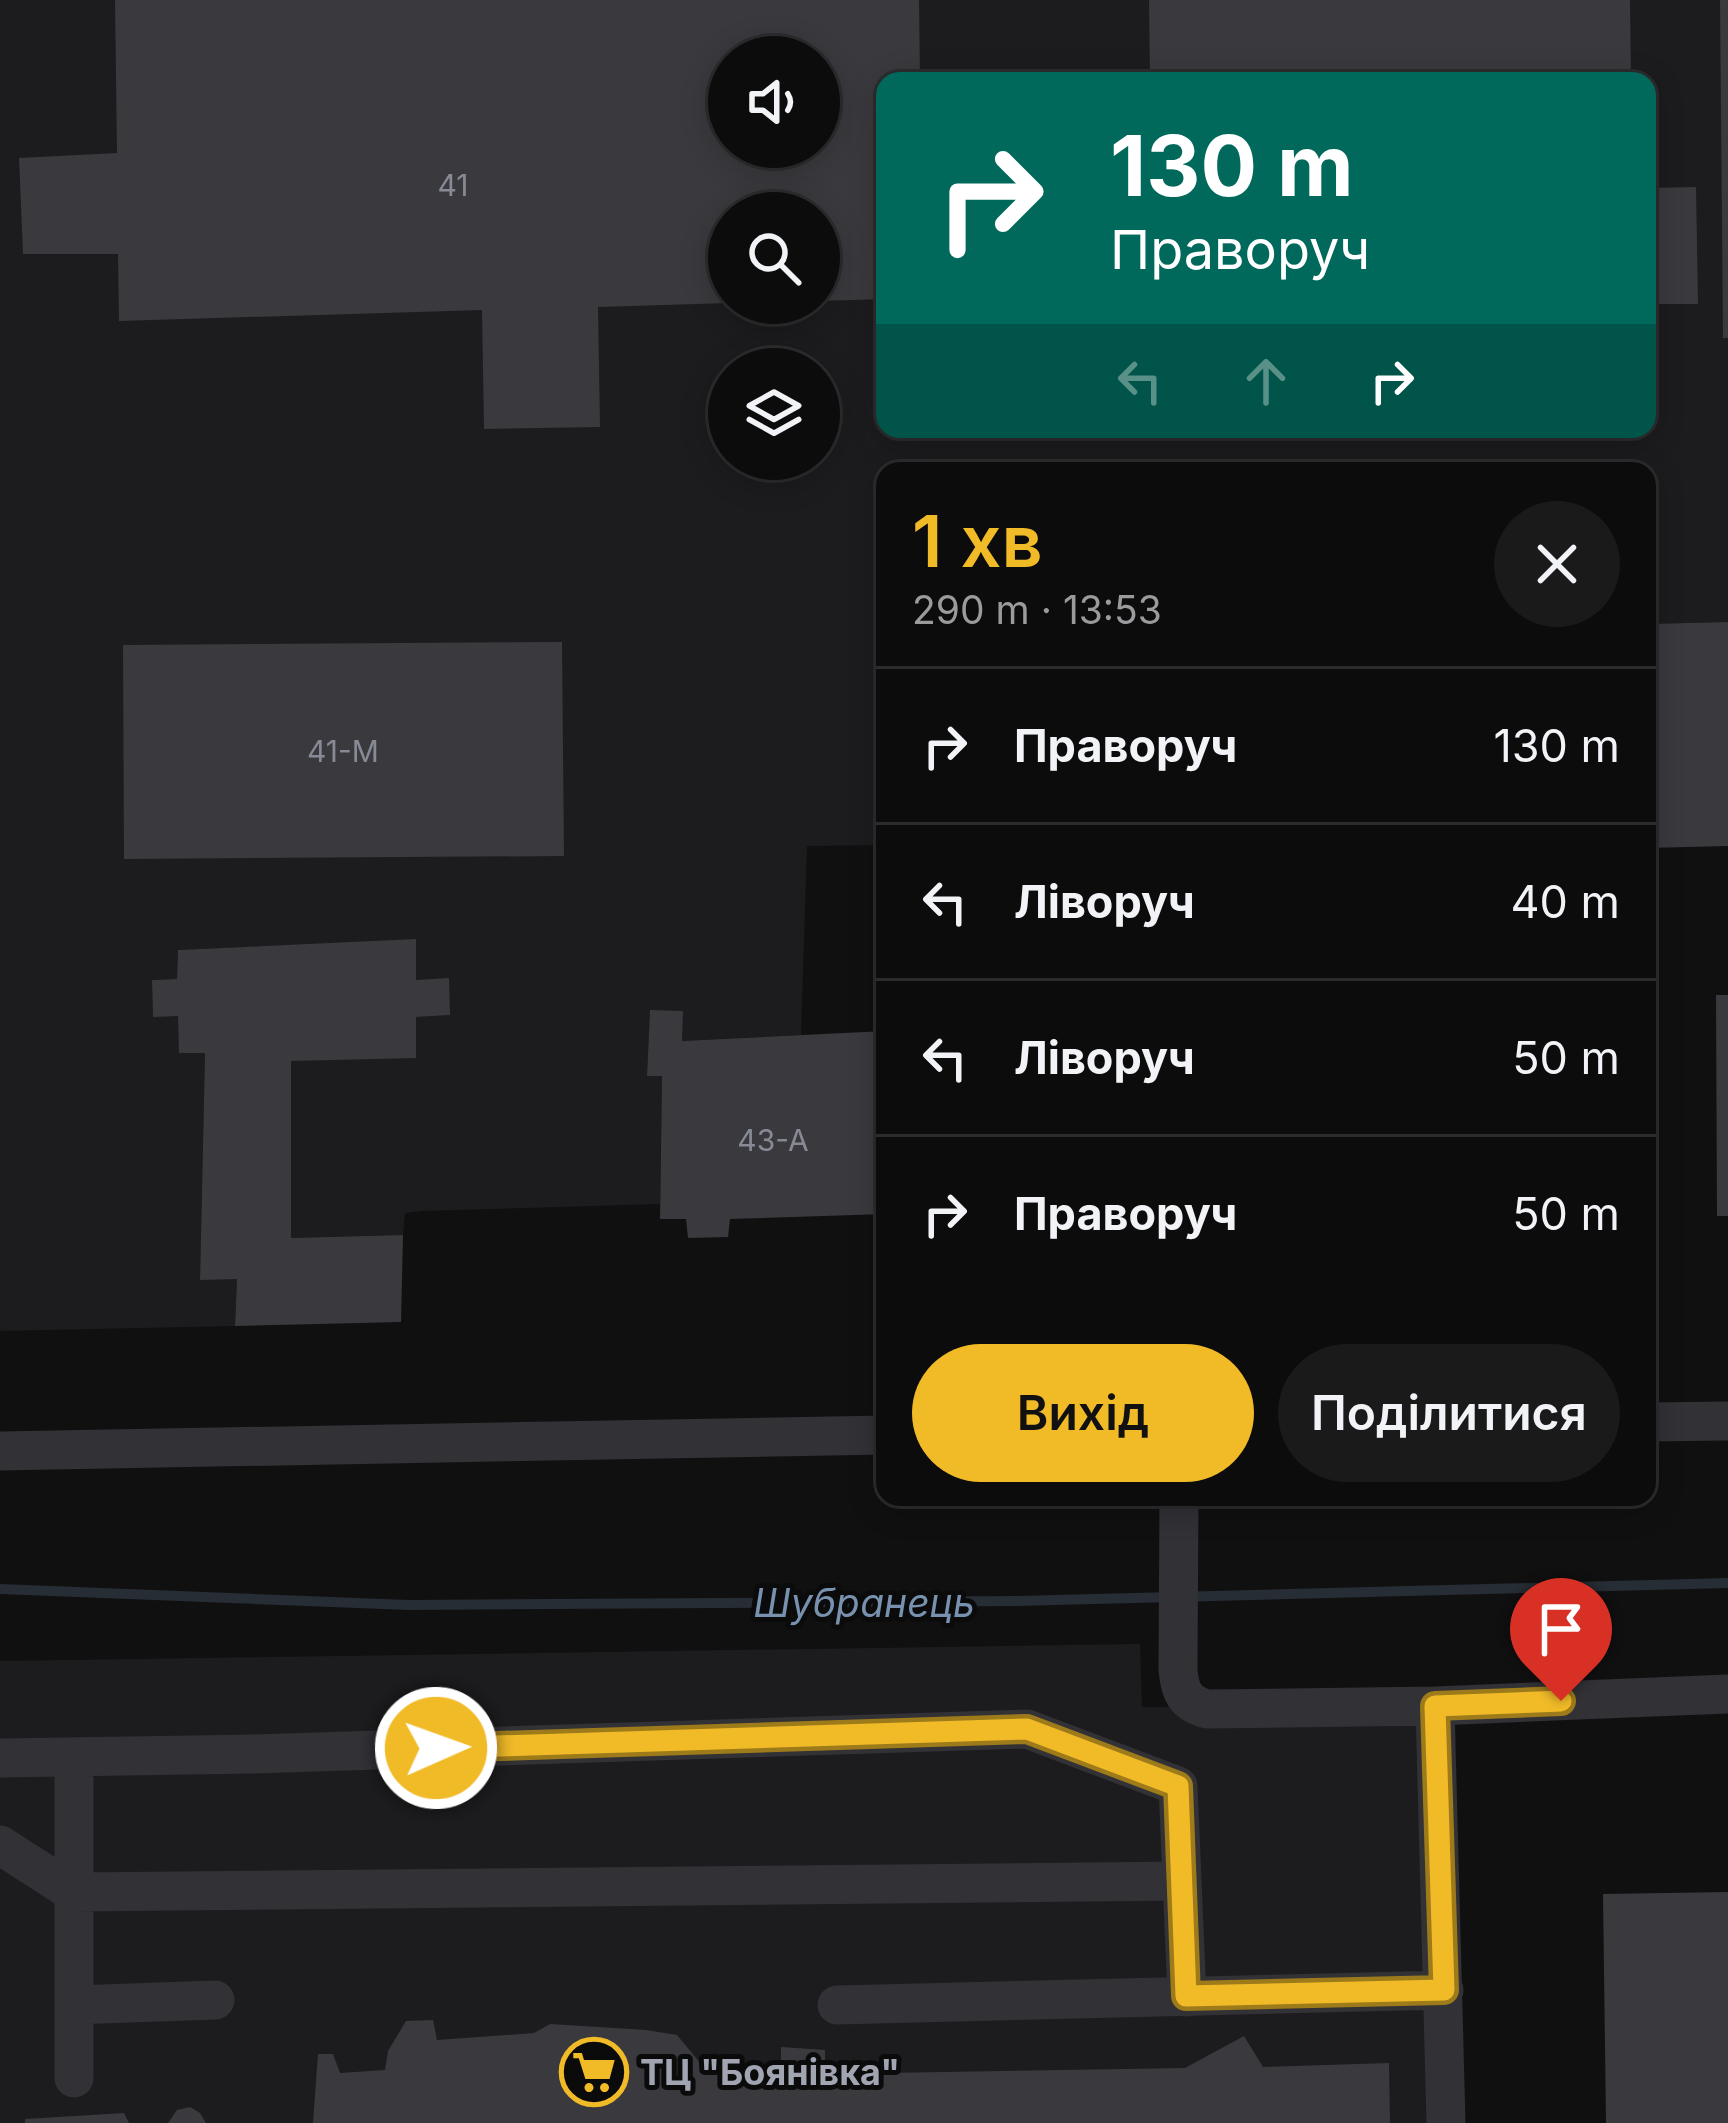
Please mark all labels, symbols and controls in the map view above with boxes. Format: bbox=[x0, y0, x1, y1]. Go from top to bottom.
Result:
map controls bbox=[708, 36, 840, 480]
button: sound bbox=[708, 36, 840, 168]
text: 130 m bbox=[1110, 115, 1354, 216]
icon: right bbox=[912, 120, 1068, 276]
house number: 41 bbox=[438, 167, 469, 203]
button: search bbox=[708, 192, 840, 324]
text: Праворуч bbox=[1110, 217, 1370, 282]
button: layers bbox=[708, 348, 840, 480]
icon: left bbox=[1107, 348, 1173, 414]
icon: ahead bbox=[1233, 348, 1299, 414]
icon: right bbox=[1359, 348, 1425, 414]
text: 1 хв bbox=[912, 497, 1043, 584]
button: close bbox=[1494, 501, 1620, 627]
text: 290 m · 13:53 bbox=[912, 586, 1162, 633]
icon: right bbox=[912, 713, 978, 779]
text: Праворуч bbox=[1014, 718, 1237, 773]
text: 130 m bbox=[1493, 718, 1620, 773]
house number: 41-М bbox=[307, 733, 379, 769]
icon: left bbox=[912, 869, 978, 935]
text: Ліворуч bbox=[1014, 874, 1195, 929]
text: 40 m bbox=[1510, 874, 1620, 929]
icon: left bbox=[912, 1025, 978, 1091]
text: Ліворуч bbox=[1014, 1030, 1195, 1085]
text: 50 m bbox=[1512, 1030, 1620, 1085]
house number: 43-А bbox=[737, 1122, 809, 1158]
icon: right bbox=[912, 1181, 978, 1247]
text: Праворуч bbox=[1014, 1186, 1237, 1241]
text: 50 m bbox=[1512, 1186, 1620, 1241]
button: Вихід bbox=[912, 1344, 1254, 1482]
button: Поділитися bbox=[1278, 1344, 1620, 1482]
pin bbox=[1510, 1578, 1612, 1701]
water label: Шубранець bbox=[753, 1579, 975, 1626]
icon: arrive bbox=[1528, 1596, 1594, 1662]
position arrow bbox=[373, 1685, 499, 1811]
supermarket icon: ТЦ "Боянівка" bbox=[559, 2037, 629, 2107]
place label: ТЦ "Боянівка" bbox=[640, 2050, 900, 2094]

